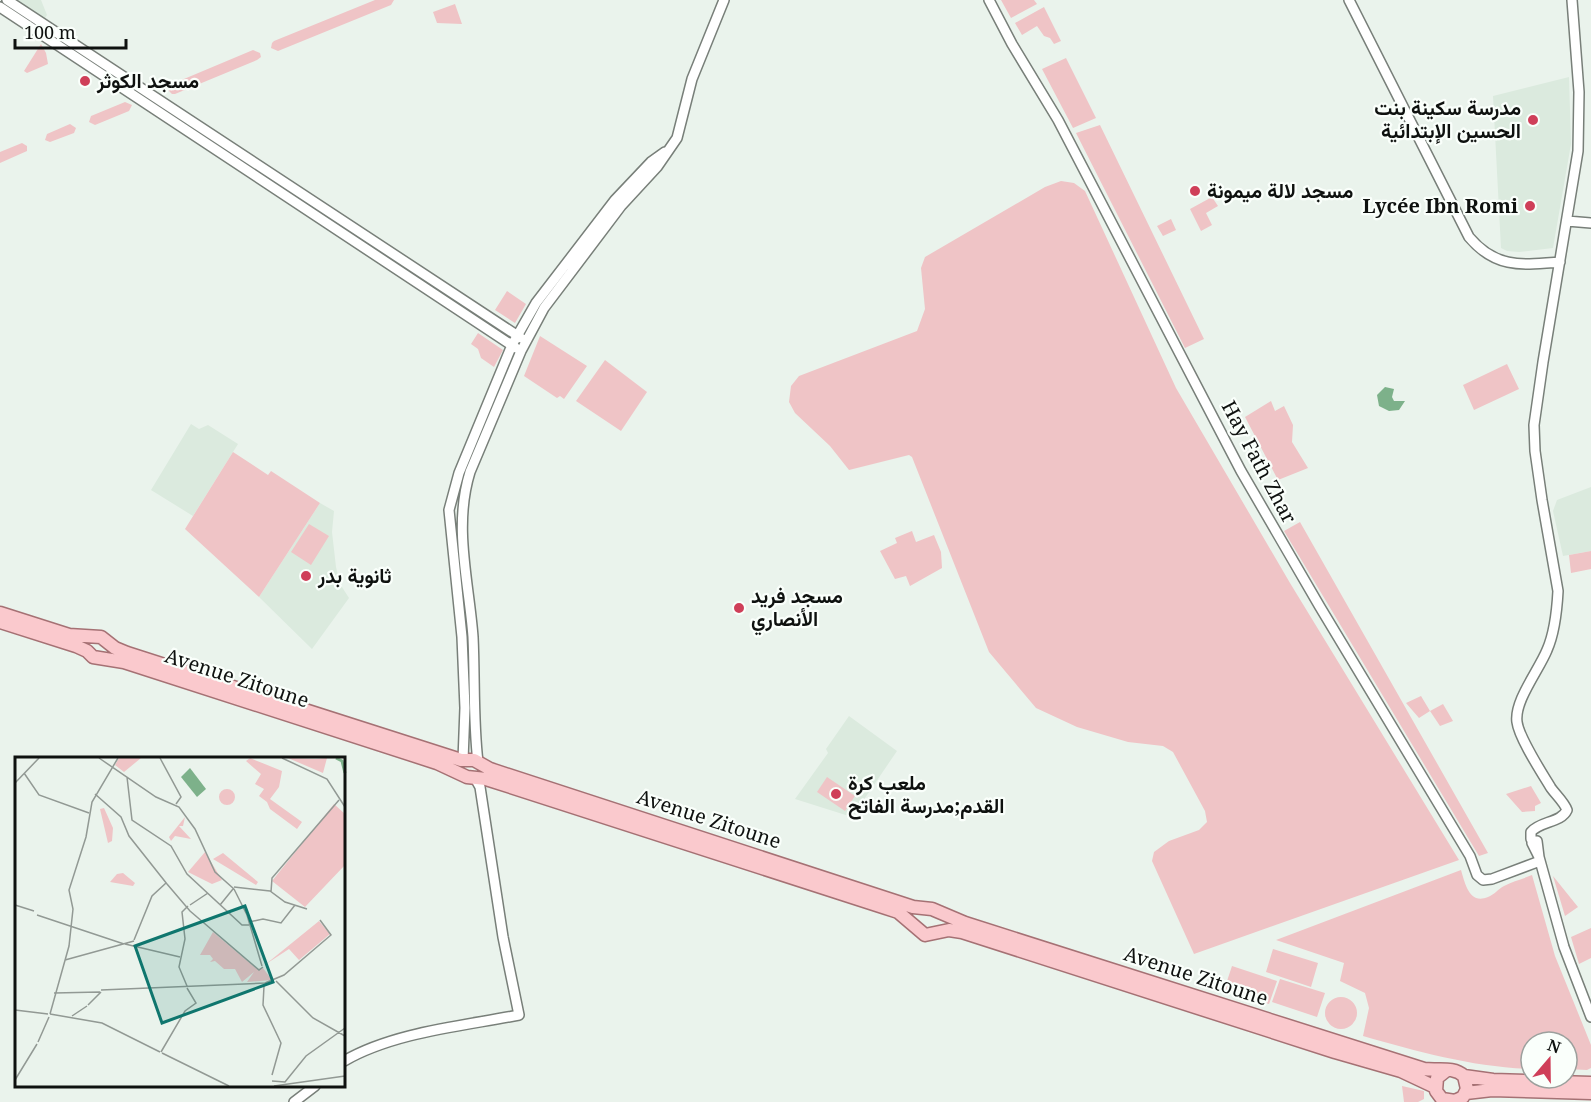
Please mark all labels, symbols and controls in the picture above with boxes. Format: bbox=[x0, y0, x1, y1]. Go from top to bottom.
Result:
scale bar bbox=[15, 12, 126, 50]
text: 100 m bbox=[24, 20, 76, 44]
place label: مسجد الكوثر bbox=[96, 67, 199, 94]
marker: مسجد الكوثر bbox=[78, 74, 92, 88]
place label: مدرسة سكينة بنت الحسين الإبتدائية bbox=[1374, 94, 1521, 144]
marker: مدرسة سكينة بنت الحسين الإبتدائية bbox=[1526, 113, 1540, 127]
place label: مسجد لالة ميمونة bbox=[1207, 177, 1353, 204]
marker: مسجد لالة ميمونة bbox=[1188, 184, 1202, 198]
place label: Lycée Ibn Romi bbox=[1363, 192, 1518, 219]
marker: Lycée Ibn Romi bbox=[1523, 199, 1537, 213]
street label: Hay Fath Zhar bbox=[1216, 396, 1303, 528]
place label: ثانوية بدر bbox=[317, 562, 392, 589]
marker: ثانوية بدر bbox=[299, 569, 313, 583]
place label: مسجد فريد الأنصاري bbox=[751, 582, 843, 636]
marker: مسجد فريد الأنصاري bbox=[732, 601, 746, 615]
street label: Avenue Zitoune bbox=[162, 642, 313, 714]
inset map bbox=[15, 757, 345, 1087]
place label: ملعب كرة القدم;مدرسة الفاتح bbox=[848, 769, 1005, 820]
street label: Avenue Zitoune bbox=[634, 783, 785, 855]
marker: ملعب كرة القدم;مدرسة الفاتح bbox=[829, 787, 843, 801]
street label: Avenue Zitoune bbox=[1121, 940, 1272, 1012]
north arrow bbox=[1519, 1030, 1579, 1090]
text: N bbox=[1544, 1033, 1564, 1059]

